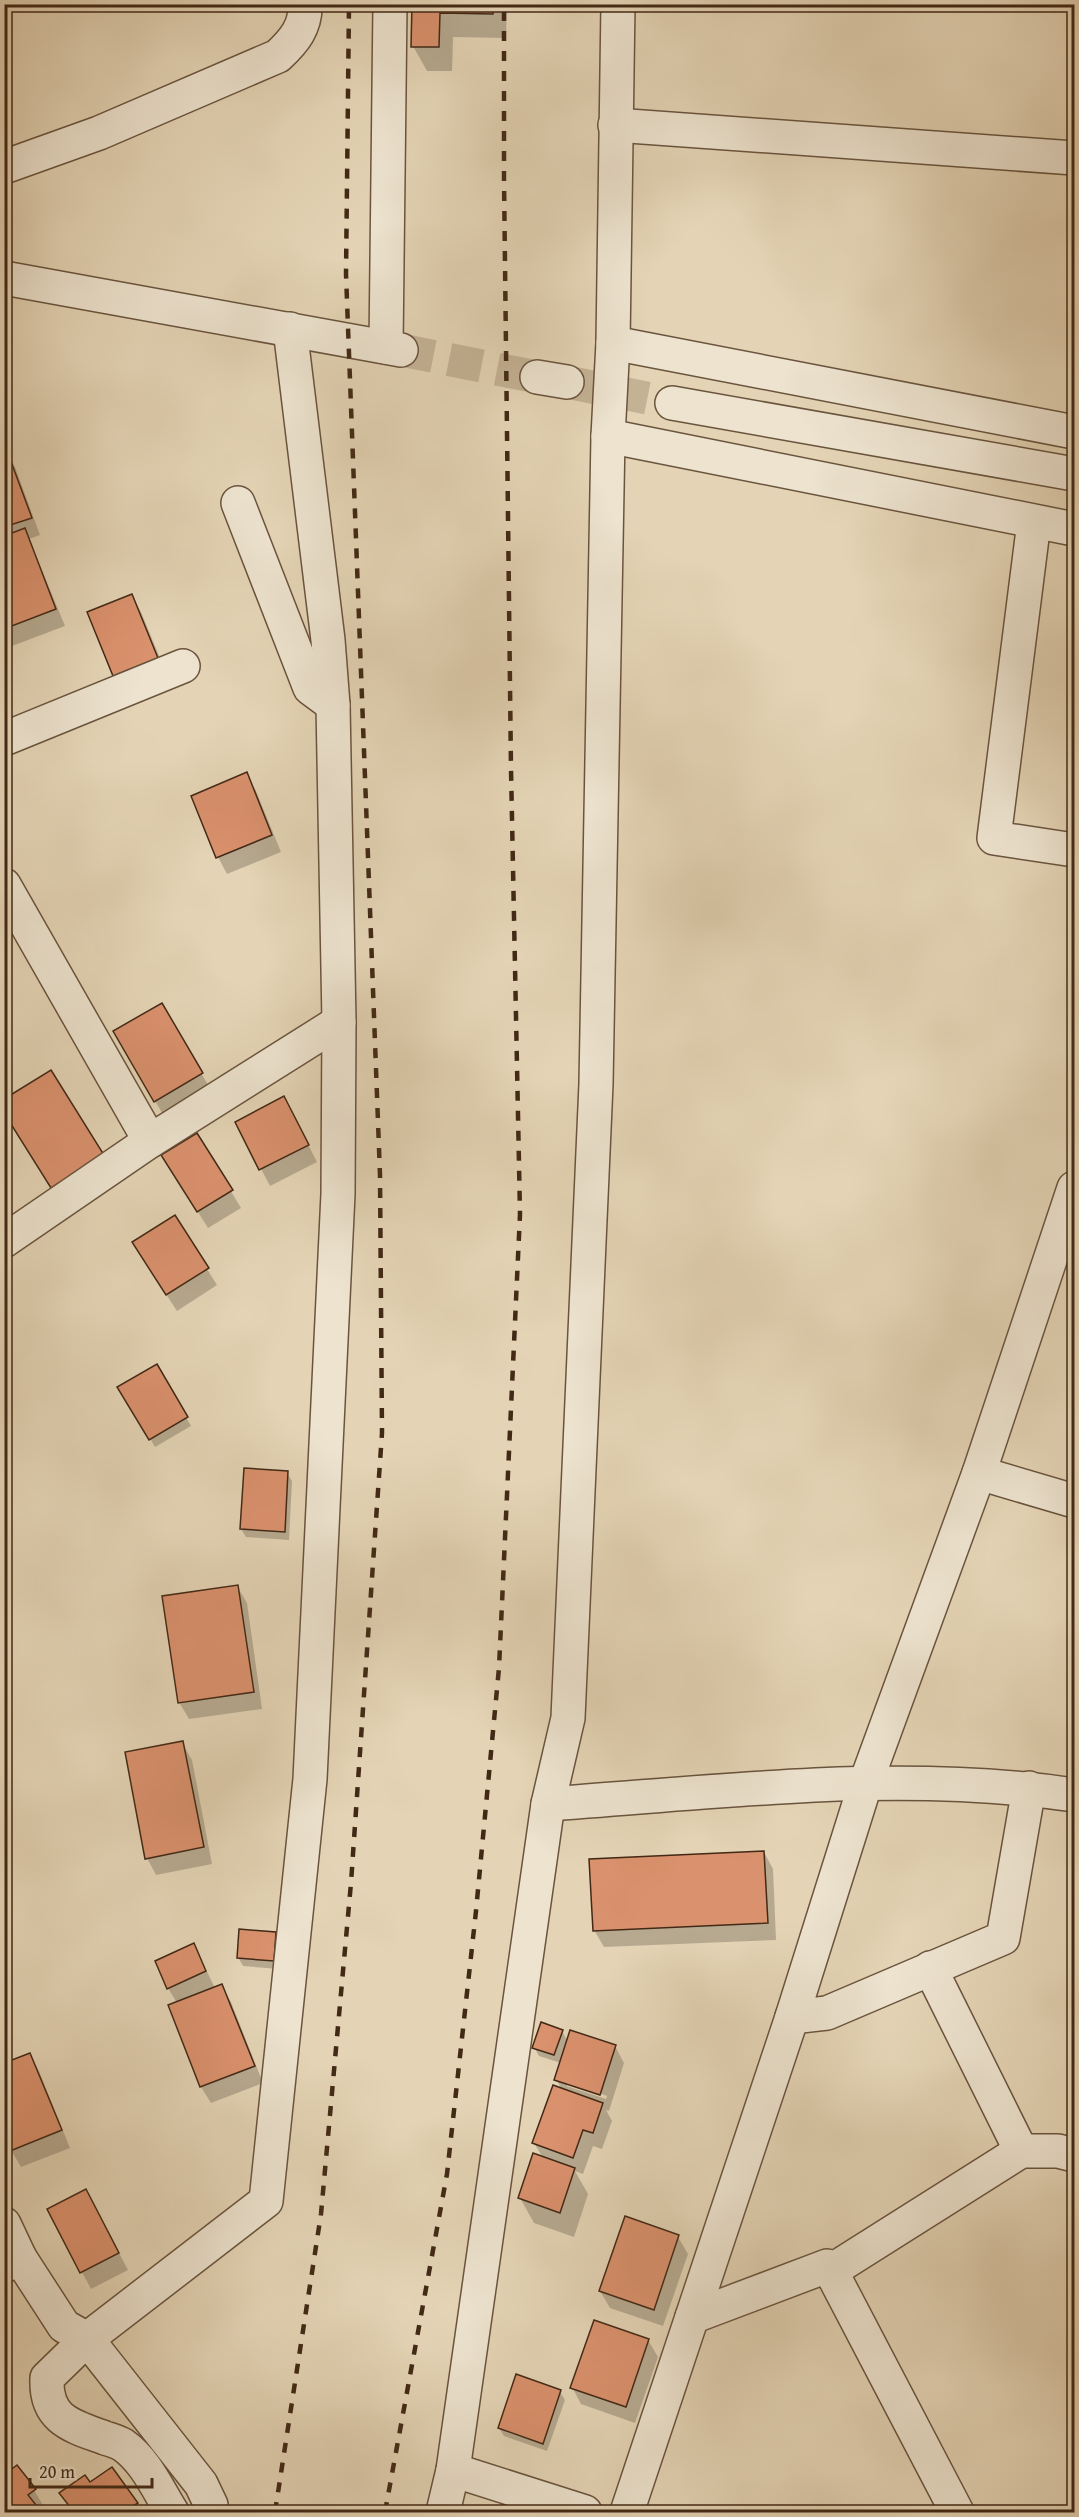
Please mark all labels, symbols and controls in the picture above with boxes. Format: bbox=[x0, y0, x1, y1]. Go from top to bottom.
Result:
scale bar bbox=[30, 2451, 152, 2489]
text: 20 m bbox=[39, 2458, 75, 2485]

